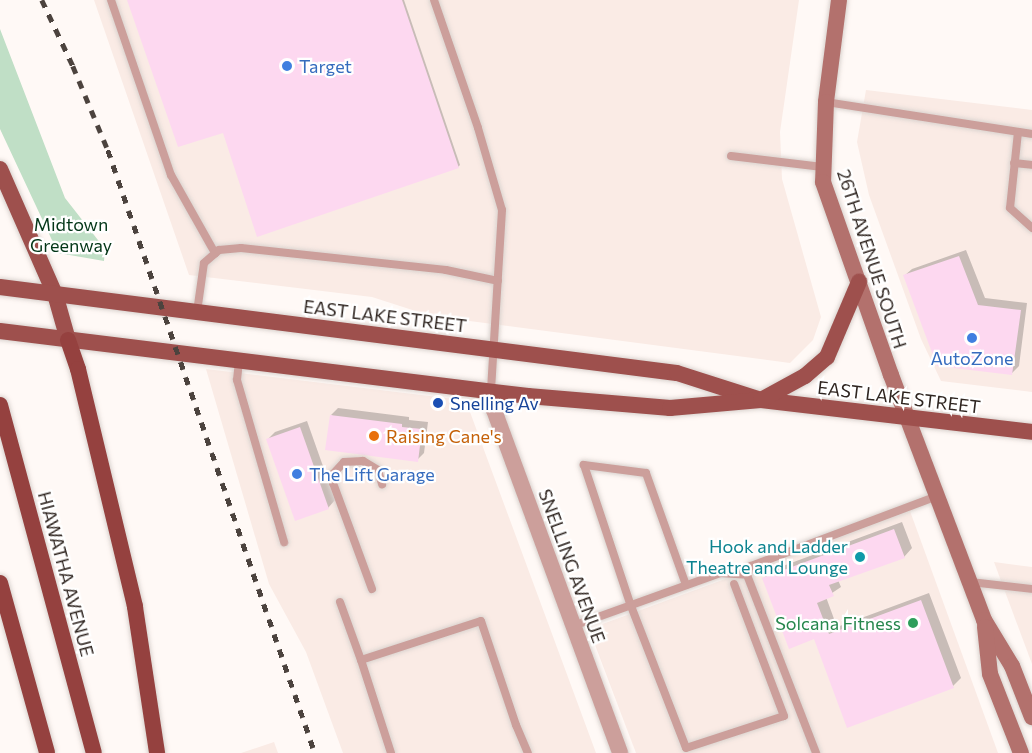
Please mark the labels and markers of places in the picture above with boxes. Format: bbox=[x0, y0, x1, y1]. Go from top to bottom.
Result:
place label: Target bbox=[299, 55, 352, 77]
marker: Target bbox=[280, 59, 294, 73]
marker: AutoZone bbox=[965, 331, 979, 345]
place label: AutoZone bbox=[931, 347, 1013, 369]
place label: Snelling Av bbox=[450, 392, 539, 414]
marker: Snelling Av bbox=[431, 396, 445, 410]
place label: Raising Cane's bbox=[386, 425, 502, 447]
marker: Raising Cane's bbox=[367, 429, 381, 443]
place label: The Lift Garage bbox=[309, 463, 435, 485]
marker: The Lift Garage bbox=[290, 467, 304, 481]
place label: Hook and Ladder Theatre and Lounge bbox=[686, 536, 848, 578]
marker: Hook and Ladder Theatre and Lounge bbox=[853, 550, 867, 564]
place label: Solcana Fitness bbox=[775, 612, 901, 634]
marker: Solcana Fitness bbox=[906, 616, 920, 630]

